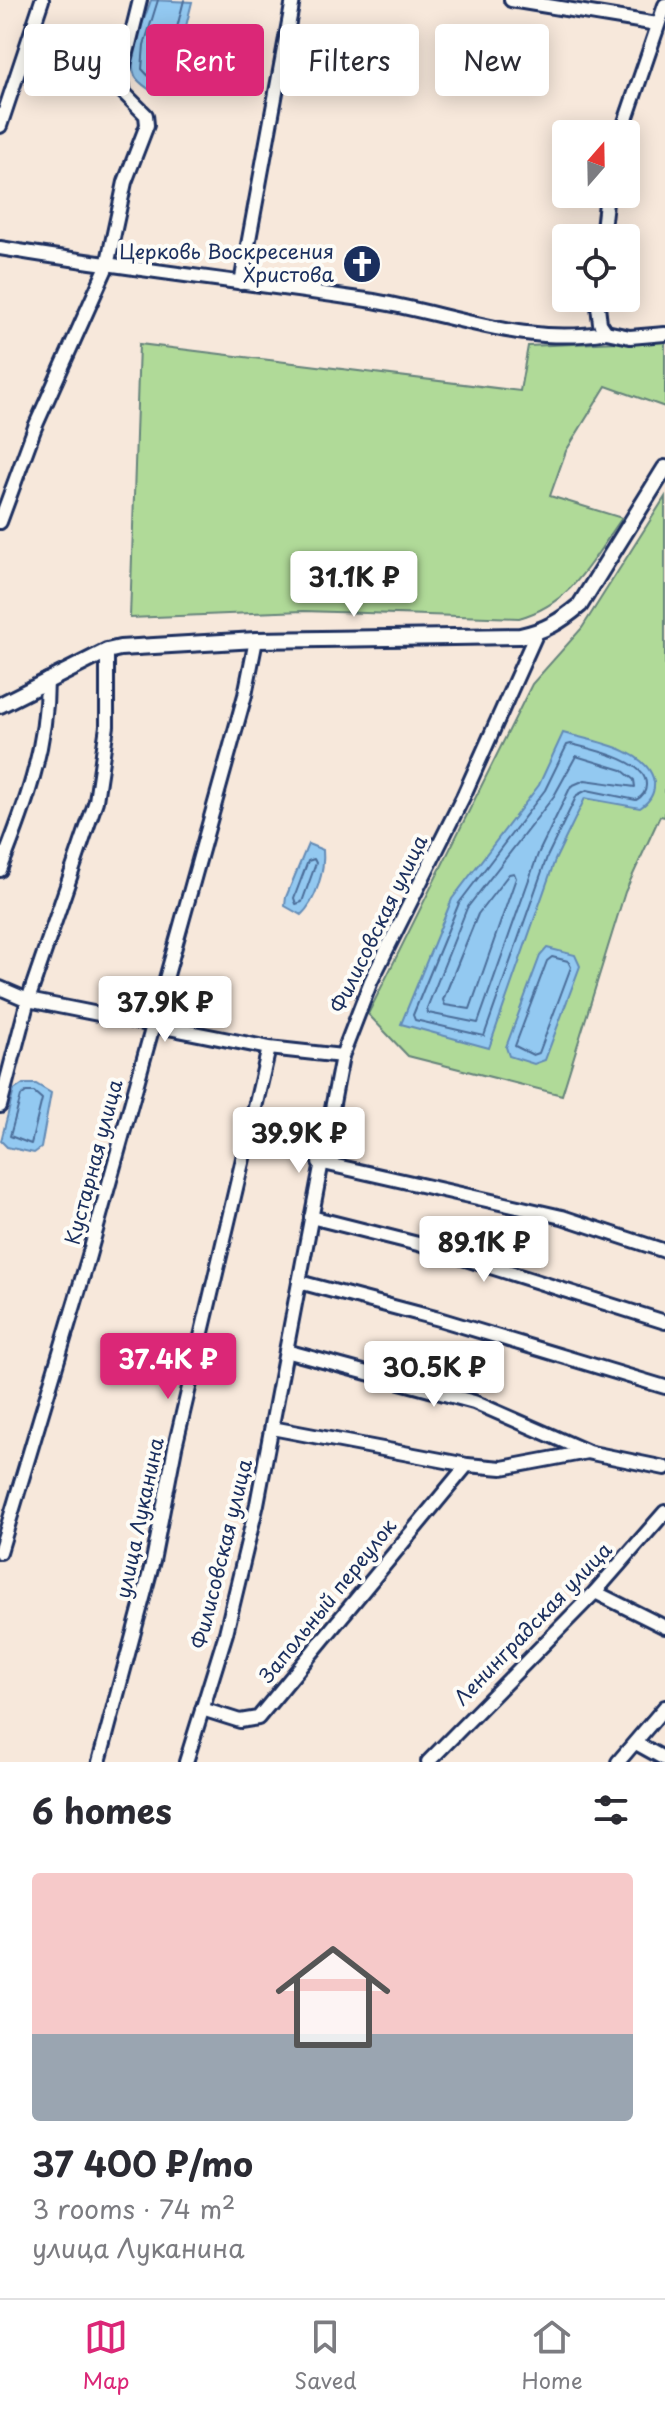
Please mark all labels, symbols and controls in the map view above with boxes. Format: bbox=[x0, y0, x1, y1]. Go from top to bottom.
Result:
chip: Buy bbox=[24, 24, 130, 96]
chip: Rent bbox=[146, 24, 264, 96]
chip: Filters bbox=[280, 24, 419, 96]
chip: New bbox=[435, 24, 549, 96]
north arrow bbox=[552, 120, 640, 208]
map controls bbox=[552, 120, 640, 312]
button: locate bbox=[552, 224, 640, 312]
place label: Церковь Воскресения Христова bbox=[119, 236, 335, 289]
church icon: Церковь Воскресения Христова bbox=[341, 243, 383, 285]
pin: 31.1K ₽ bbox=[280, 551, 428, 619]
text: 31.1K ₽ bbox=[308, 557, 400, 596]
street label: Филисовская улица bbox=[322, 829, 434, 1018]
pin: 37.9K ₽ bbox=[91, 976, 239, 1044]
text: 37.9K ₽ bbox=[117, 982, 213, 1021]
street label: Кустарная улица bbox=[57, 1075, 130, 1248]
pin: 39.9K ₽ bbox=[225, 1107, 373, 1175]
text: 39.9K ₽ bbox=[251, 1113, 347, 1152]
pin: 89.1K ₽ bbox=[410, 1216, 558, 1284]
text: 89.1K ₽ bbox=[437, 1222, 531, 1261]
pin: 37.4K ₽ bbox=[94, 1333, 242, 1401]
text: 37.4K ₽ bbox=[118, 1339, 218, 1378]
pin: 30.5K ₽ bbox=[360, 1341, 508, 1409]
text: 30.5K ₽ bbox=[382, 1347, 486, 1386]
street label: улица Луканина bbox=[107, 1434, 171, 1601]
street label: Филисовская улица bbox=[183, 1455, 259, 1652]
street label: Запольный переулок bbox=[251, 1512, 403, 1689]
street label: Ленинградская улица bbox=[446, 1535, 619, 1712]
text: 6 homes bbox=[32, 1784, 172, 1836]
icon: filters bbox=[589, 1788, 633, 1832]
icon: home bbox=[261, 1925, 405, 2069]
text: 37 400 ₽/mo bbox=[32, 2137, 253, 2189]
text: 3 rooms · 74 m² bbox=[32, 2189, 236, 2228]
text: улица Луканина bbox=[32, 2228, 245, 2267]
tab: Map bbox=[82, 2315, 129, 2396]
tab: Saved bbox=[294, 2315, 357, 2396]
tab: Home bbox=[521, 2315, 583, 2396]

